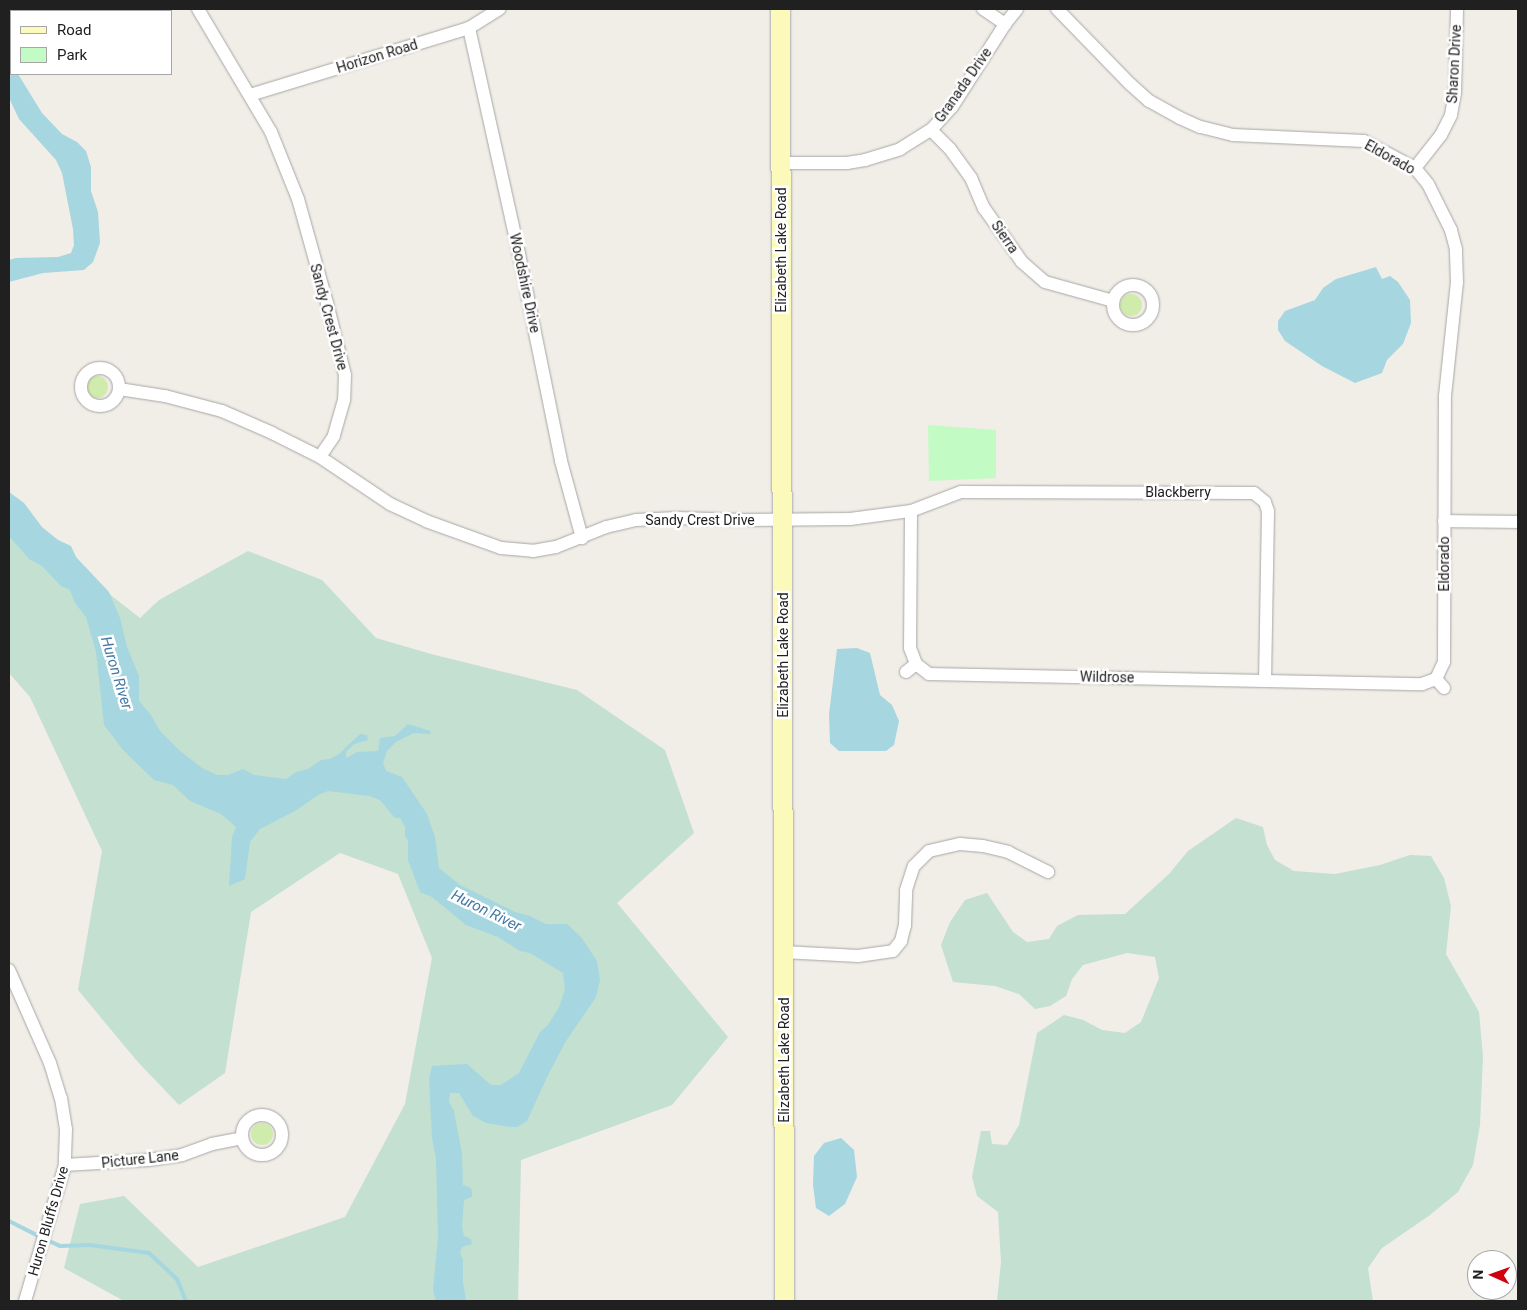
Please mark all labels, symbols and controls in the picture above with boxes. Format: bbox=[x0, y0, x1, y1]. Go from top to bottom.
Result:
legend bbox=[10, 10, 172, 75]
text: Road bbox=[57, 21, 91, 39]
street label: Sharon Drive bbox=[1444, 24, 1464, 104]
street label: Horizon Road bbox=[334, 36, 420, 76]
street label: Granada Drive bbox=[931, 44, 995, 126]
text: Park bbox=[57, 46, 87, 64]
street label: Eldorado bbox=[1362, 136, 1418, 178]
street label: Elizabeth Lake Road bbox=[773, 187, 789, 313]
street label: Sierra bbox=[988, 217, 1022, 257]
street label: Woodshire Drive bbox=[506, 232, 544, 334]
street label: Sandy Crest Drive bbox=[307, 262, 351, 372]
street label: Blackberry bbox=[1145, 484, 1211, 500]
street label: Sandy Crest Drive bbox=[645, 512, 755, 528]
street label: Eldorado bbox=[1436, 536, 1452, 592]
street label: Elizabeth Lake Road bbox=[775, 592, 791, 718]
water label: Huron River bbox=[96, 634, 136, 712]
street label: Wildrose bbox=[1080, 668, 1134, 686]
water label: Huron River bbox=[448, 886, 524, 936]
street label: Elizabeth Lake Road bbox=[776, 997, 792, 1123]
street label: Picture Lane bbox=[100, 1147, 180, 1171]
street label: Huron Bluffs Drive bbox=[24, 1164, 72, 1278]
north arrow bbox=[1467, 1250, 1517, 1300]
text: N bbox=[1470, 1269, 1486, 1280]

